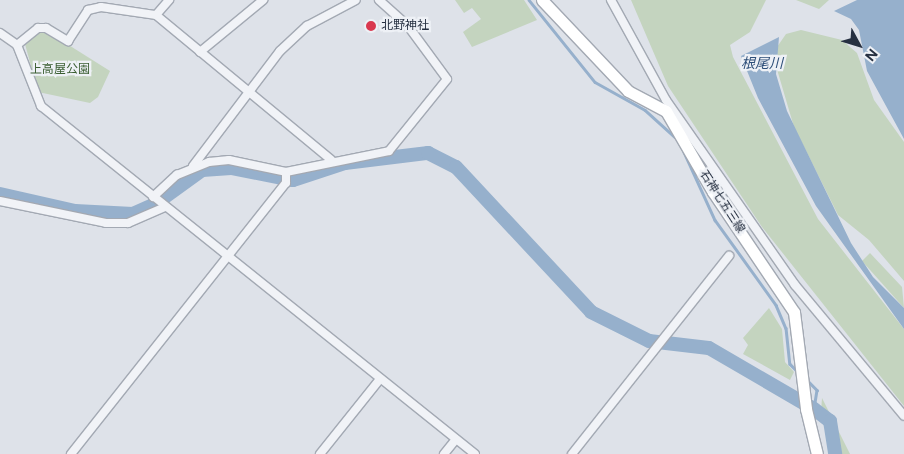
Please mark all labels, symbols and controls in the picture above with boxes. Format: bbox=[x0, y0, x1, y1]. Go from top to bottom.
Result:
place label: 北野神社 bbox=[381, 19, 429, 33]
marker: 北野神社 bbox=[365, 20, 377, 32]
north arrow bbox=[834, 20, 884, 70]
text: N bbox=[861, 45, 881, 64]
water label: 根尾川 bbox=[741, 56, 783, 72]
park label: 上高屋公園 bbox=[30, 63, 90, 77]
street label: 石神七五三線 bbox=[696, 168, 748, 236]

